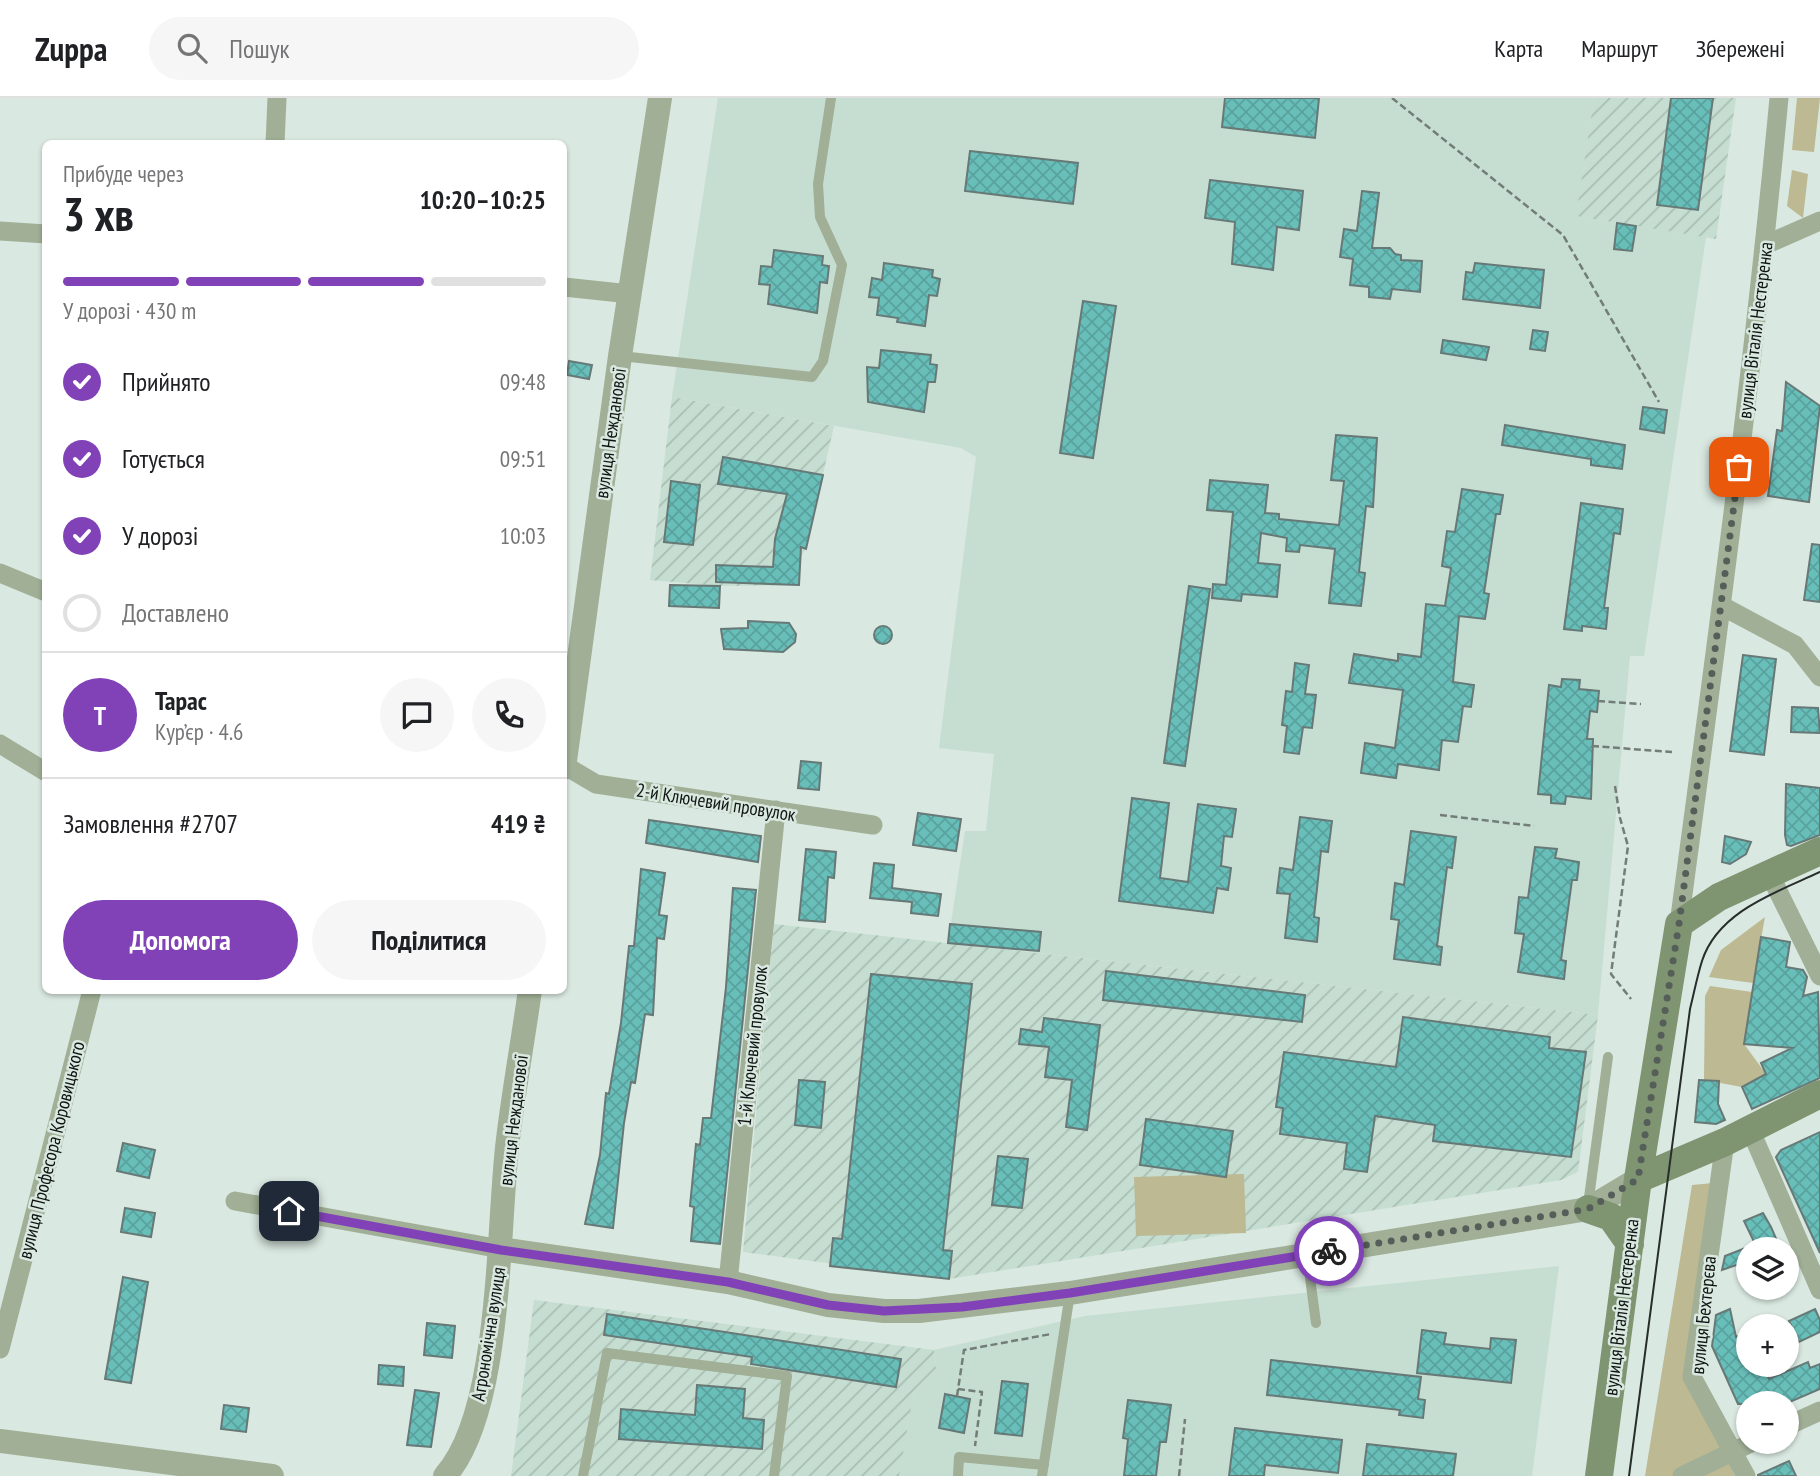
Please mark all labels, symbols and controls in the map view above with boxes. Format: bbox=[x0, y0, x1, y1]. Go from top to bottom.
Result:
search box bbox=[149, 17, 639, 80]
text: Zuppa bbox=[35, 27, 107, 70]
icon: search bbox=[173, 29, 211, 67]
text: Пошук bbox=[229, 32, 290, 65]
text: Карта bbox=[1494, 33, 1543, 64]
text: Маршрут bbox=[1581, 33, 1658, 64]
text: Збережені bbox=[1696, 33, 1785, 64]
text: Прибуде через bbox=[63, 159, 184, 188]
text: 10:20–10:25 bbox=[419, 183, 546, 216]
text: 3 хв bbox=[63, 184, 134, 244]
street label: вулиця Віталія Нестеренка bbox=[1732, 240, 1778, 420]
text: У дорозі · 430 m bbox=[63, 296, 196, 325]
icon: check bbox=[63, 363, 101, 401]
text: Прийнято bbox=[122, 365, 210, 398]
street label: вулиця Нежданової bbox=[589, 366, 631, 500]
text: 09:48 bbox=[500, 367, 546, 396]
pin bbox=[1709, 437, 1769, 497]
icon: check bbox=[63, 440, 101, 478]
text: Готується bbox=[122, 442, 205, 475]
text: 09:51 bbox=[500, 444, 546, 473]
icon: bag bbox=[1720, 448, 1758, 486]
icon: check bbox=[63, 517, 101, 555]
text: У дорозі bbox=[122, 519, 199, 552]
text: 10:03 bbox=[500, 521, 546, 550]
text: Доставлено bbox=[122, 596, 229, 629]
button: chat bbox=[380, 678, 454, 752]
button: phone bbox=[472, 678, 546, 752]
text: Тарас bbox=[155, 684, 207, 717]
text: Т bbox=[94, 699, 106, 732]
text: Кур’єр · 4.6 bbox=[155, 717, 243, 746]
street label: 2-й Ключевий провулок bbox=[635, 778, 798, 827]
text: Замовлення #2707 bbox=[63, 807, 238, 840]
text: 419 ₴ bbox=[491, 807, 546, 840]
button: Допомога bbox=[63, 900, 298, 980]
button: Поділитися bbox=[312, 900, 546, 980]
street label: 1-й Ключевий провулок bbox=[732, 964, 772, 1127]
street label: вулиця Професора Коровицького bbox=[12, 1039, 90, 1261]
street label: вулиця Нежданової bbox=[493, 1053, 533, 1187]
pin bbox=[259, 1181, 319, 1241]
icon: home bbox=[270, 1192, 308, 1230]
courier bbox=[1294, 1216, 1364, 1286]
street label: вулиця Віталія Нестеренка bbox=[1598, 1217, 1644, 1397]
icon: bike bbox=[1310, 1232, 1348, 1270]
map controls bbox=[1736, 1237, 1799, 1454]
button: layers bbox=[1736, 1237, 1799, 1300]
street label: вулиця Бехтерєва bbox=[1685, 1255, 1721, 1375]
street label: Агрономічна вулиця bbox=[466, 1265, 510, 1403]
button: + bbox=[1736, 1314, 1799, 1377]
button: − bbox=[1736, 1391, 1799, 1454]

